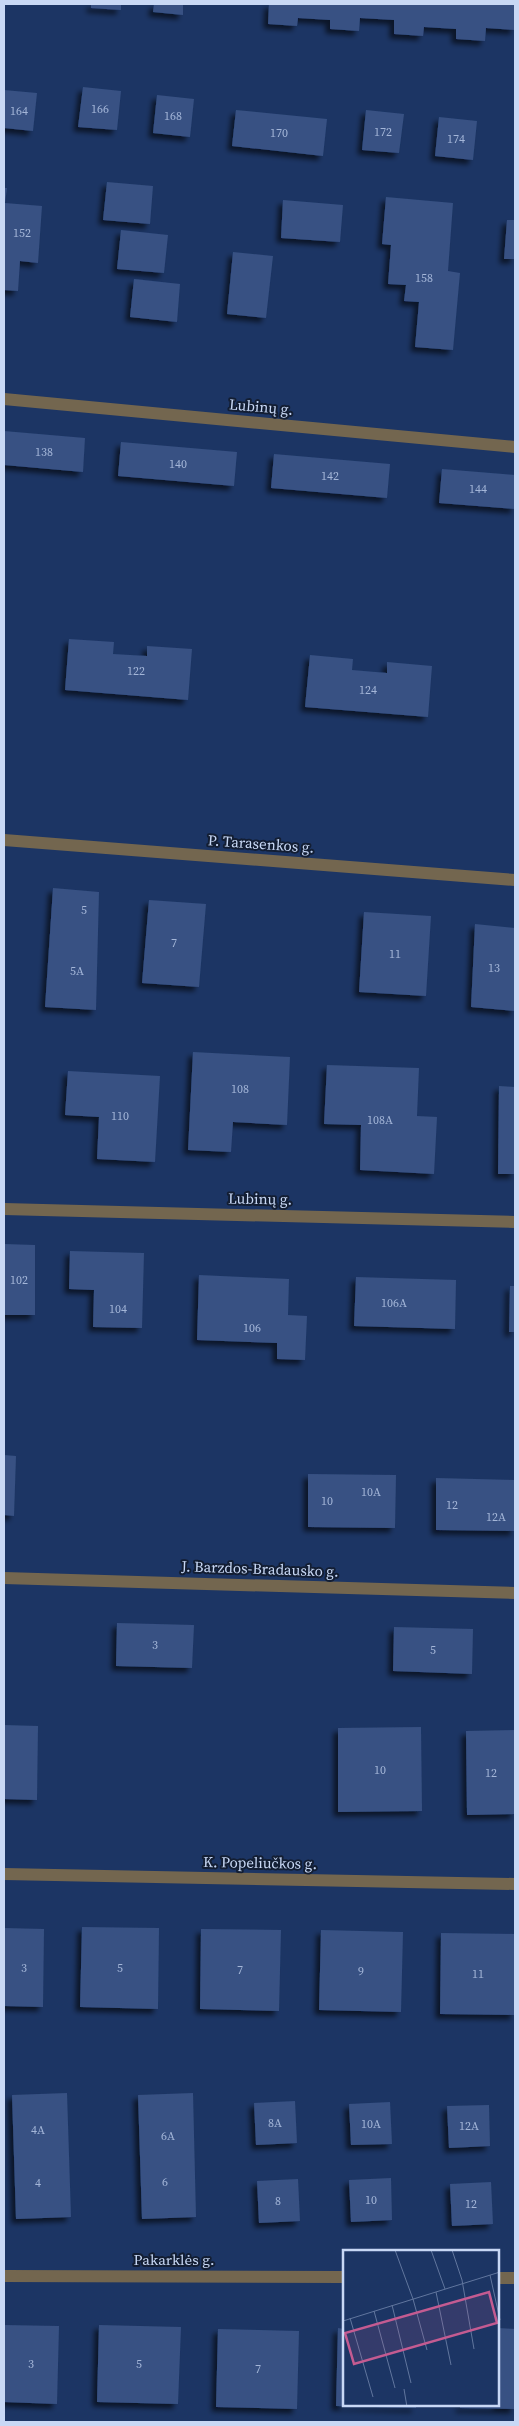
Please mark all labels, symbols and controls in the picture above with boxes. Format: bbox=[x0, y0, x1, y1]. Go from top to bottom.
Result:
house number: 166 bbox=[91, 101, 109, 117]
house number: 164 bbox=[10, 103, 28, 119]
house number: 168 bbox=[164, 108, 182, 124]
house number: 172 bbox=[374, 124, 392, 140]
house number: 170 bbox=[270, 125, 288, 141]
house number: 174 bbox=[447, 131, 465, 147]
house number: 152 bbox=[13, 225, 31, 241]
house number: 158 bbox=[415, 270, 433, 286]
street label: Lubinų g. bbox=[228, 393, 294, 420]
house number: 138 bbox=[35, 444, 53, 460]
house number: 140 bbox=[169, 456, 187, 472]
house number: 142 bbox=[321, 468, 339, 484]
house number: 144 bbox=[469, 481, 487, 497]
house number: 122 bbox=[127, 663, 145, 679]
house number: 124 bbox=[359, 682, 377, 698]
street label: P. Tarasenkos g. bbox=[207, 829, 315, 858]
house number: 5 bbox=[81, 902, 87, 918]
house number: 7 bbox=[171, 935, 177, 951]
house number: 11 bbox=[389, 946, 401, 962]
house number: 13 bbox=[488, 960, 500, 976]
house number: 5A bbox=[70, 963, 84, 979]
house number: 108 bbox=[231, 1081, 249, 1097]
house number: 110 bbox=[111, 1108, 129, 1124]
house number: 108A bbox=[367, 1112, 393, 1128]
street label: Lubinų g. bbox=[228, 1187, 292, 1210]
house number: 102 bbox=[10, 1272, 28, 1288]
house number: 106A bbox=[381, 1295, 407, 1311]
house number: 104 bbox=[109, 1301, 127, 1317]
house number: 106 bbox=[243, 1320, 261, 1336]
house number: 10A bbox=[361, 1484, 381, 1500]
house number: 10 bbox=[321, 1493, 333, 1509]
house number: 12 bbox=[446, 1497, 458, 1513]
house number: 12A bbox=[486, 1509, 506, 1525]
street label: J. Barzdos-Bradausko g. bbox=[180, 1555, 339, 1582]
house number: 3 bbox=[152, 1637, 158, 1653]
house number: 5 bbox=[430, 1642, 436, 1658]
house number: 10 bbox=[374, 1762, 386, 1778]
house number: 12 bbox=[485, 1765, 497, 1781]
street label: K. Popeliučkos g. bbox=[203, 1851, 317, 1874]
house number: 3 bbox=[21, 1960, 27, 1976]
house number: 5 bbox=[117, 1960, 123, 1976]
house number: 7 bbox=[237, 1962, 243, 1978]
house number: 9 bbox=[358, 1963, 364, 1979]
house number: 11 bbox=[472, 1966, 484, 1982]
house number: 8A bbox=[268, 2115, 282, 2131]
house number: 10A bbox=[361, 2116, 381, 2132]
house number: 12A bbox=[459, 2118, 479, 2134]
house number: 4A bbox=[31, 2122, 45, 2138]
house number: 6A bbox=[161, 2128, 175, 2144]
house number: 6 bbox=[162, 2174, 168, 2190]
house number: 4 bbox=[35, 2175, 41, 2191]
house number: 10 bbox=[365, 2192, 377, 2208]
house number: 8 bbox=[275, 2193, 281, 2209]
house number: 12 bbox=[465, 2196, 477, 2212]
street label: Pakarklės g. bbox=[133, 2249, 215, 2270]
inset map bbox=[343, 2250, 499, 2406]
house number: 3 bbox=[28, 2356, 34, 2372]
house number: 5 bbox=[136, 2356, 142, 2372]
house number: 7 bbox=[255, 2361, 261, 2377]

